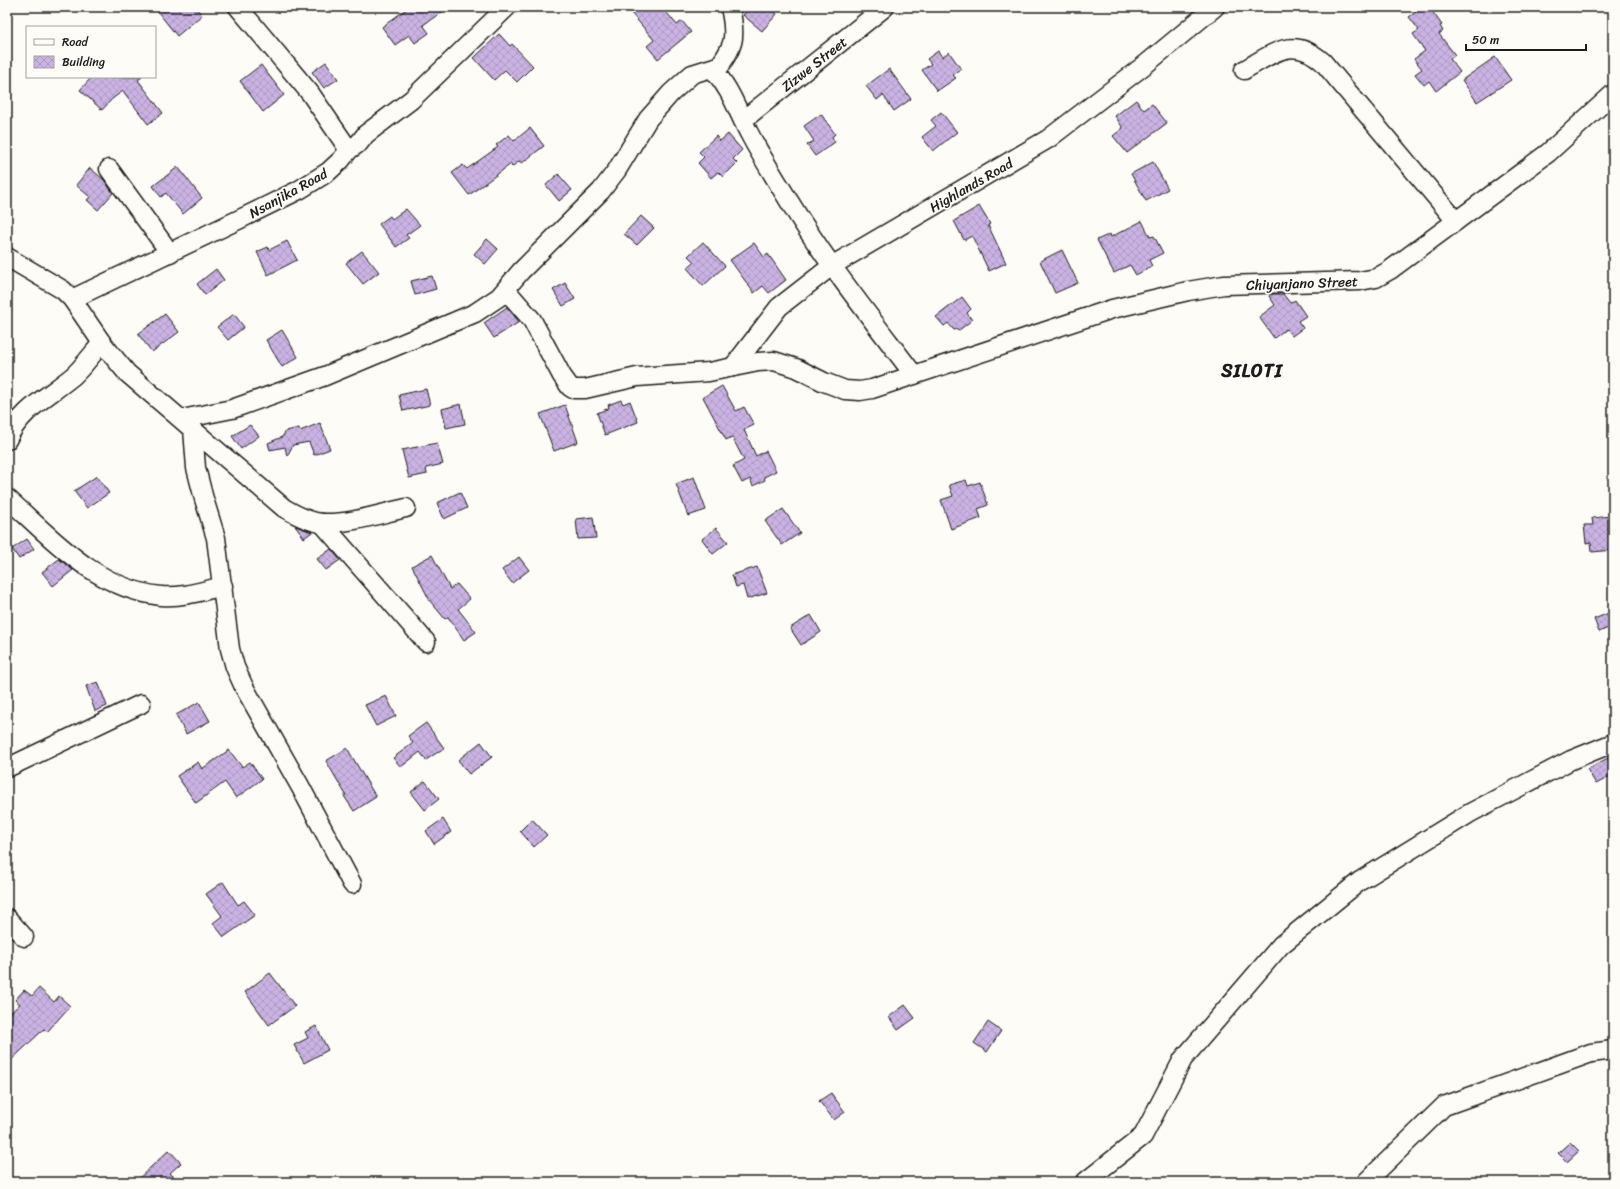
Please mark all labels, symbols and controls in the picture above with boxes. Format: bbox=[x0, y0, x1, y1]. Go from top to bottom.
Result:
legend bbox=[26, 26, 156, 78]
scale bar bbox=[1466, 26, 1586, 52]
text: 50 m bbox=[1472, 29, 1499, 51]
street label: Zizwe Street bbox=[776, 30, 853, 99]
text: Road bbox=[62, 31, 89, 53]
text: Building bbox=[62, 51, 105, 73]
street label: Highlands Road bbox=[925, 150, 1019, 220]
street label: Nsanjika Road bbox=[244, 161, 334, 225]
street label: Chiyanjano Street bbox=[1246, 269, 1358, 298]
district label: SILOTI bbox=[1220, 355, 1284, 387]

